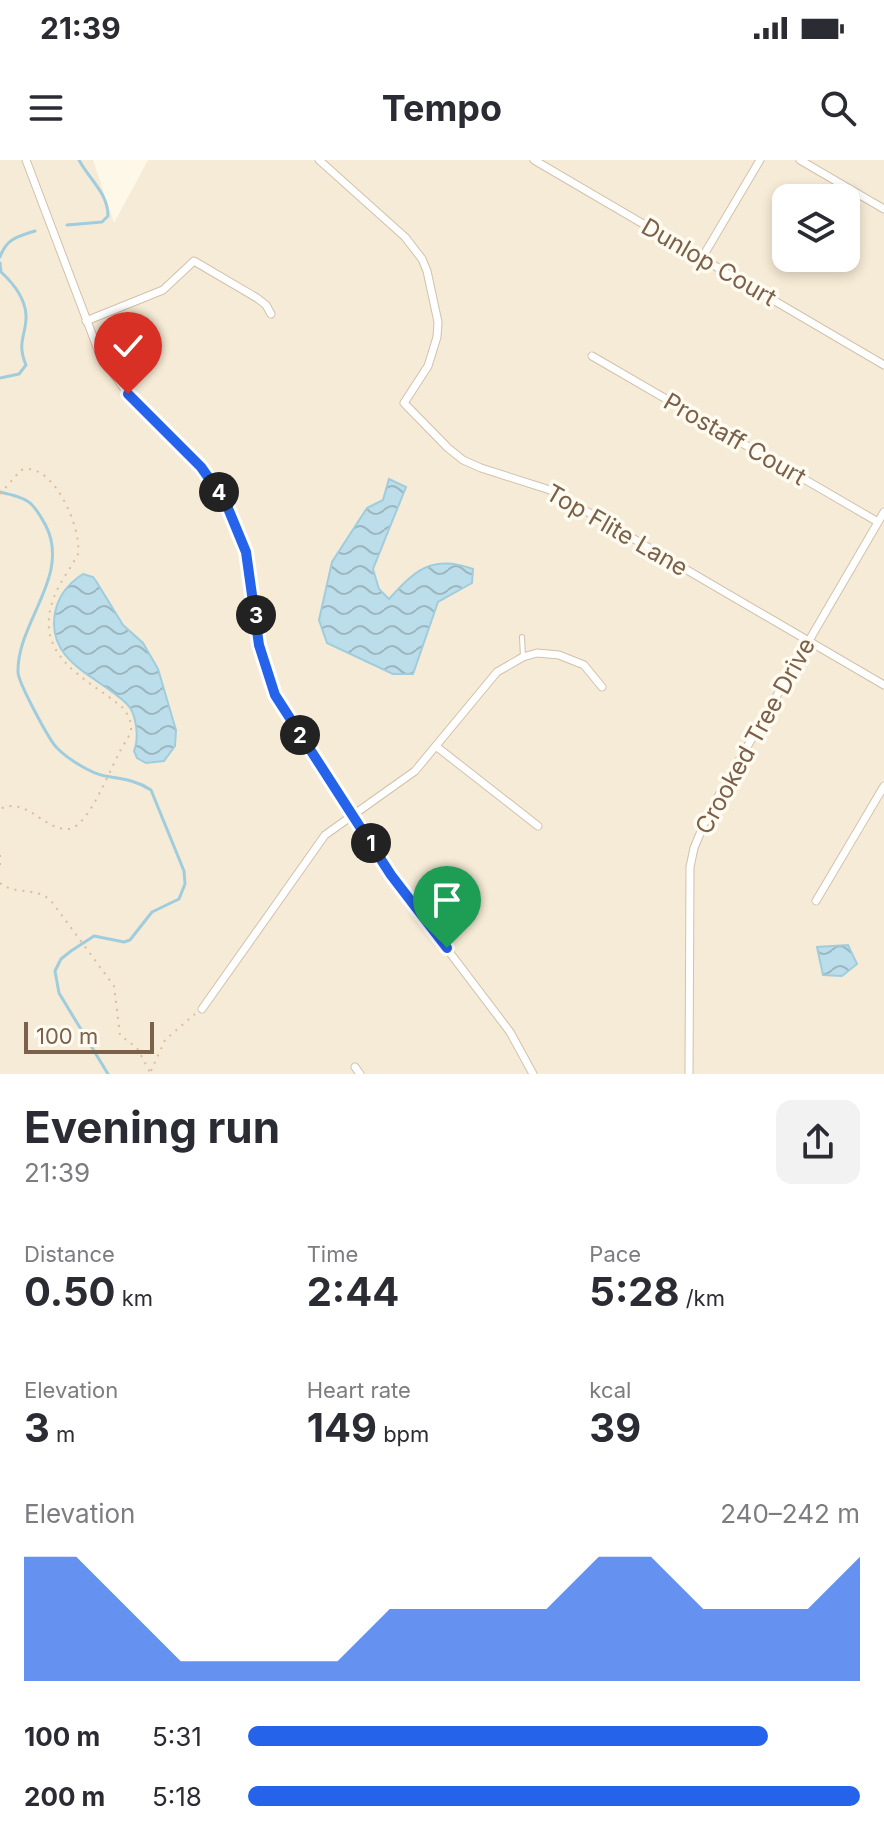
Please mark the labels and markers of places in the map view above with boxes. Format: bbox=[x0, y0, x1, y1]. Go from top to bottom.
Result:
pin bbox=[94, 312, 162, 394]
pin: 4 bbox=[199, 472, 239, 512]
pin: 3 bbox=[236, 595, 276, 635]
pin: 2 bbox=[280, 715, 320, 755]
pin: 1 bbox=[351, 823, 391, 863]
pin bbox=[413, 866, 481, 948]

